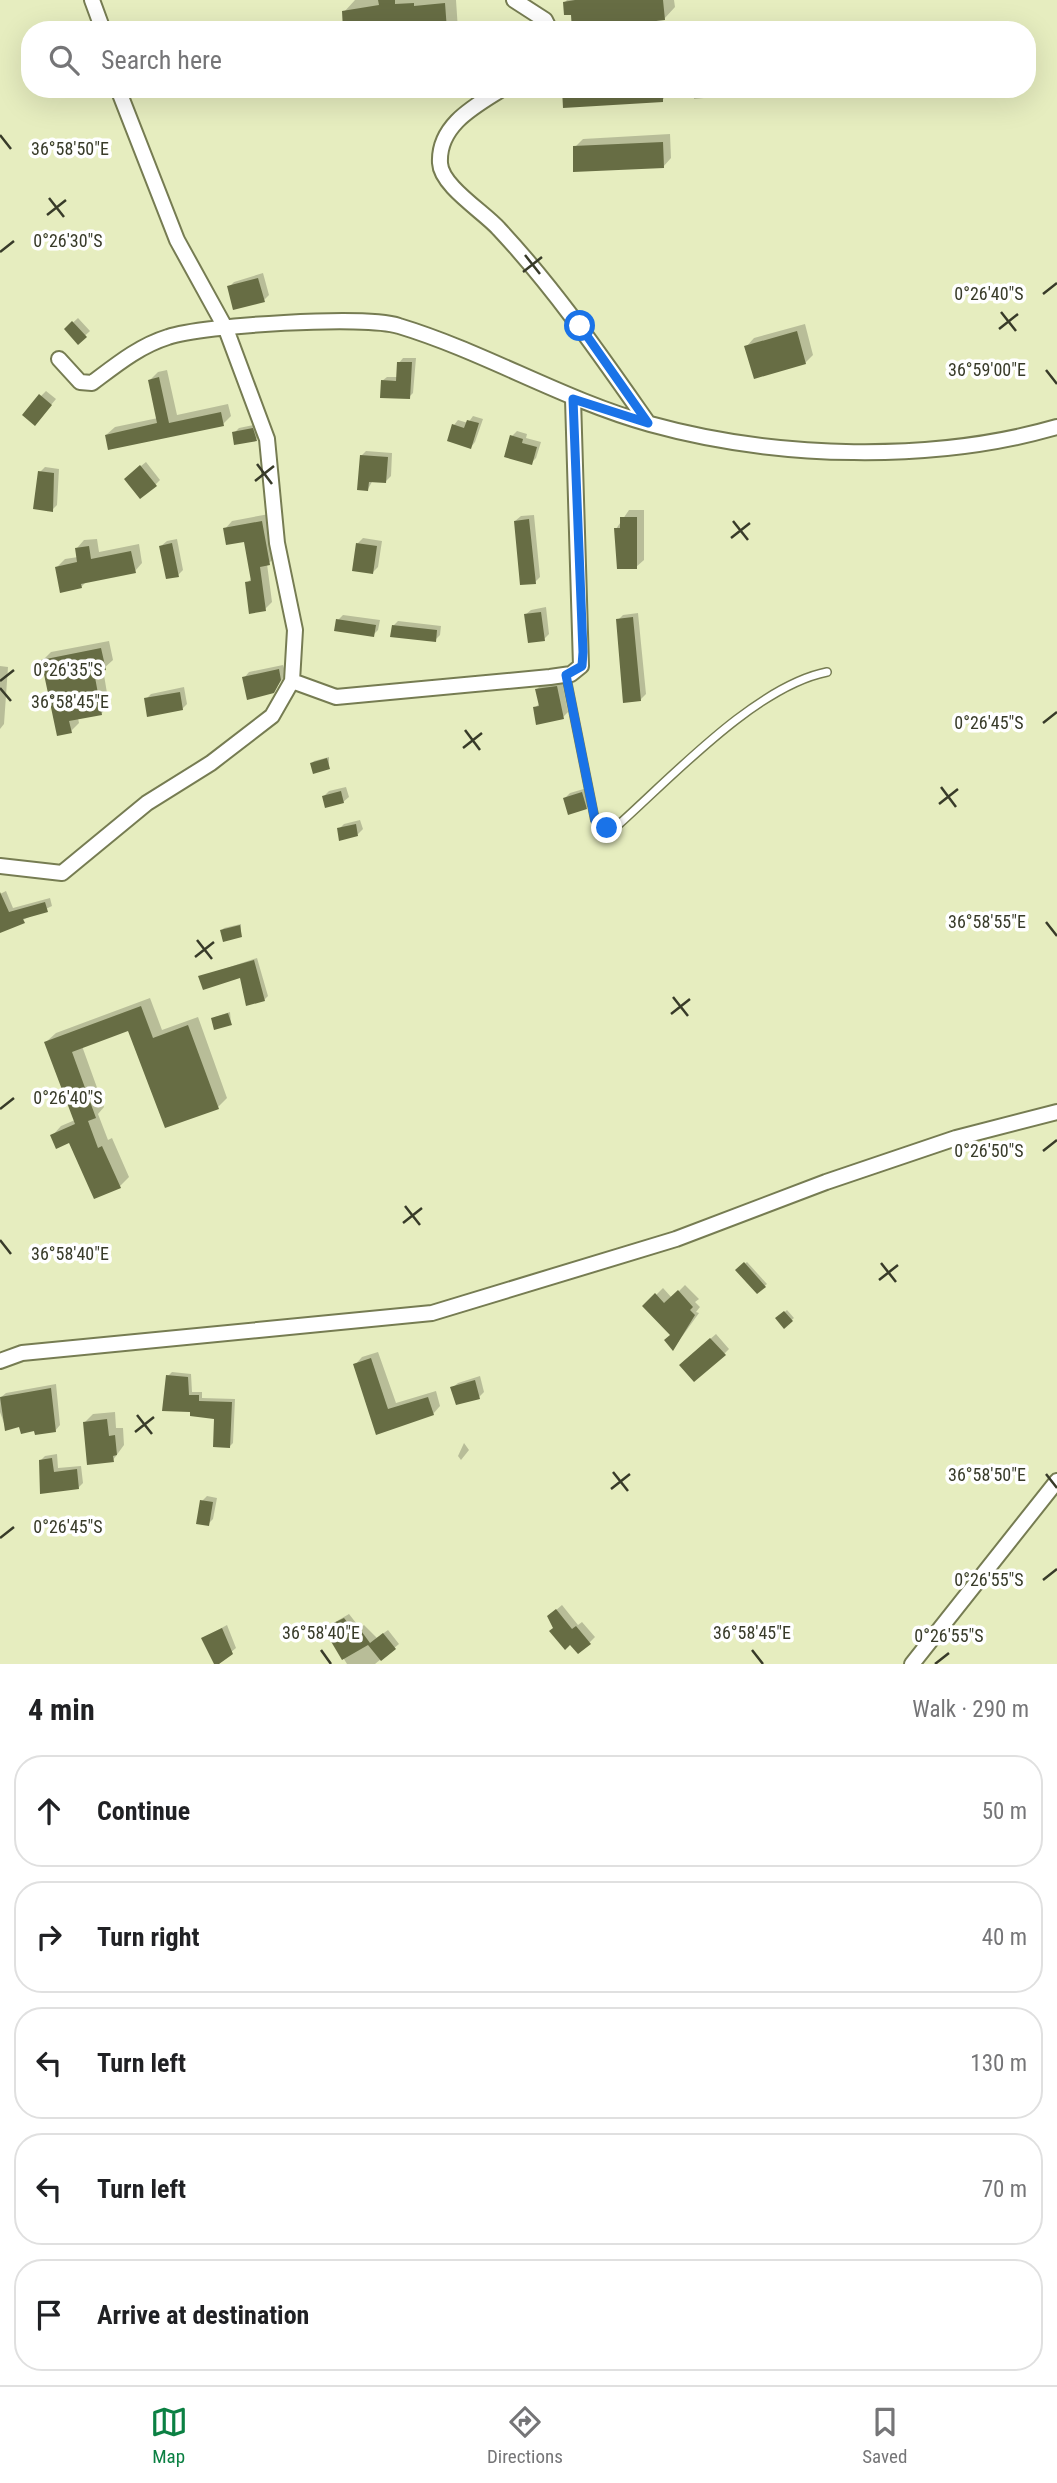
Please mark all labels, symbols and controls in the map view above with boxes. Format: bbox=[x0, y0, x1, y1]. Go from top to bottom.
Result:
search box bbox=[21, 21, 1036, 98]
icon: search bbox=[45, 41, 83, 79]
text: Search here bbox=[101, 45, 222, 75]
text: 36°58'50"E bbox=[31, 138, 109, 159]
text: 0°26'30"S bbox=[33, 230, 103, 251]
text: 0°26'40"S bbox=[954, 283, 1024, 304]
route start bbox=[564, 310, 595, 341]
text: 36°59'00"E bbox=[948, 359, 1026, 380]
text: 0°26'35"S bbox=[33, 659, 103, 680]
text: 36°58'45"E bbox=[31, 691, 109, 712]
text: 0°26'45"S bbox=[954, 712, 1024, 733]
route end bbox=[591, 812, 622, 843]
text: 36°58'55"E bbox=[948, 911, 1026, 932]
text: 0°26'40"S bbox=[33, 1087, 103, 1108]
text: 0°26'50"S bbox=[954, 1140, 1024, 1161]
text: 36°58'40"E bbox=[31, 1243, 109, 1264]
text: 36°58'50"E bbox=[948, 1464, 1026, 1485]
text: 0°26'45"S bbox=[33, 1516, 103, 1537]
text: 0°26'55"S bbox=[954, 1569, 1024, 1590]
text: 36°58'40"E bbox=[282, 1622, 360, 1643]
text: 36°58'45"E bbox=[713, 1622, 791, 1643]
text: 0°26'55"S bbox=[914, 1625, 984, 1646]
text: 4 min bbox=[28, 1692, 95, 1727]
text: Walk · 290 m bbox=[912, 1696, 1029, 1723]
icon: ahead bbox=[30, 1792, 68, 1830]
text: Continue bbox=[97, 1796, 190, 1826]
text: 50 m bbox=[982, 1798, 1027, 1825]
icon: right bbox=[30, 1918, 68, 1956]
text: Turn right bbox=[97, 1922, 199, 1952]
text: 40 m bbox=[982, 1924, 1027, 1951]
icon: left bbox=[30, 2044, 68, 2082]
text: Turn left bbox=[97, 2048, 186, 2078]
text: 130 m bbox=[970, 2050, 1027, 2077]
icon: left bbox=[30, 2170, 68, 2208]
text: Turn left bbox=[97, 2174, 186, 2204]
text: 70 m bbox=[982, 2176, 1027, 2203]
icon: arrive bbox=[30, 2296, 68, 2334]
text: Arrive at destination bbox=[97, 2300, 309, 2330]
tab: Map bbox=[150, 2403, 188, 2468]
tab: Directions bbox=[487, 2403, 563, 2468]
tab: Saved bbox=[862, 2403, 907, 2468]

